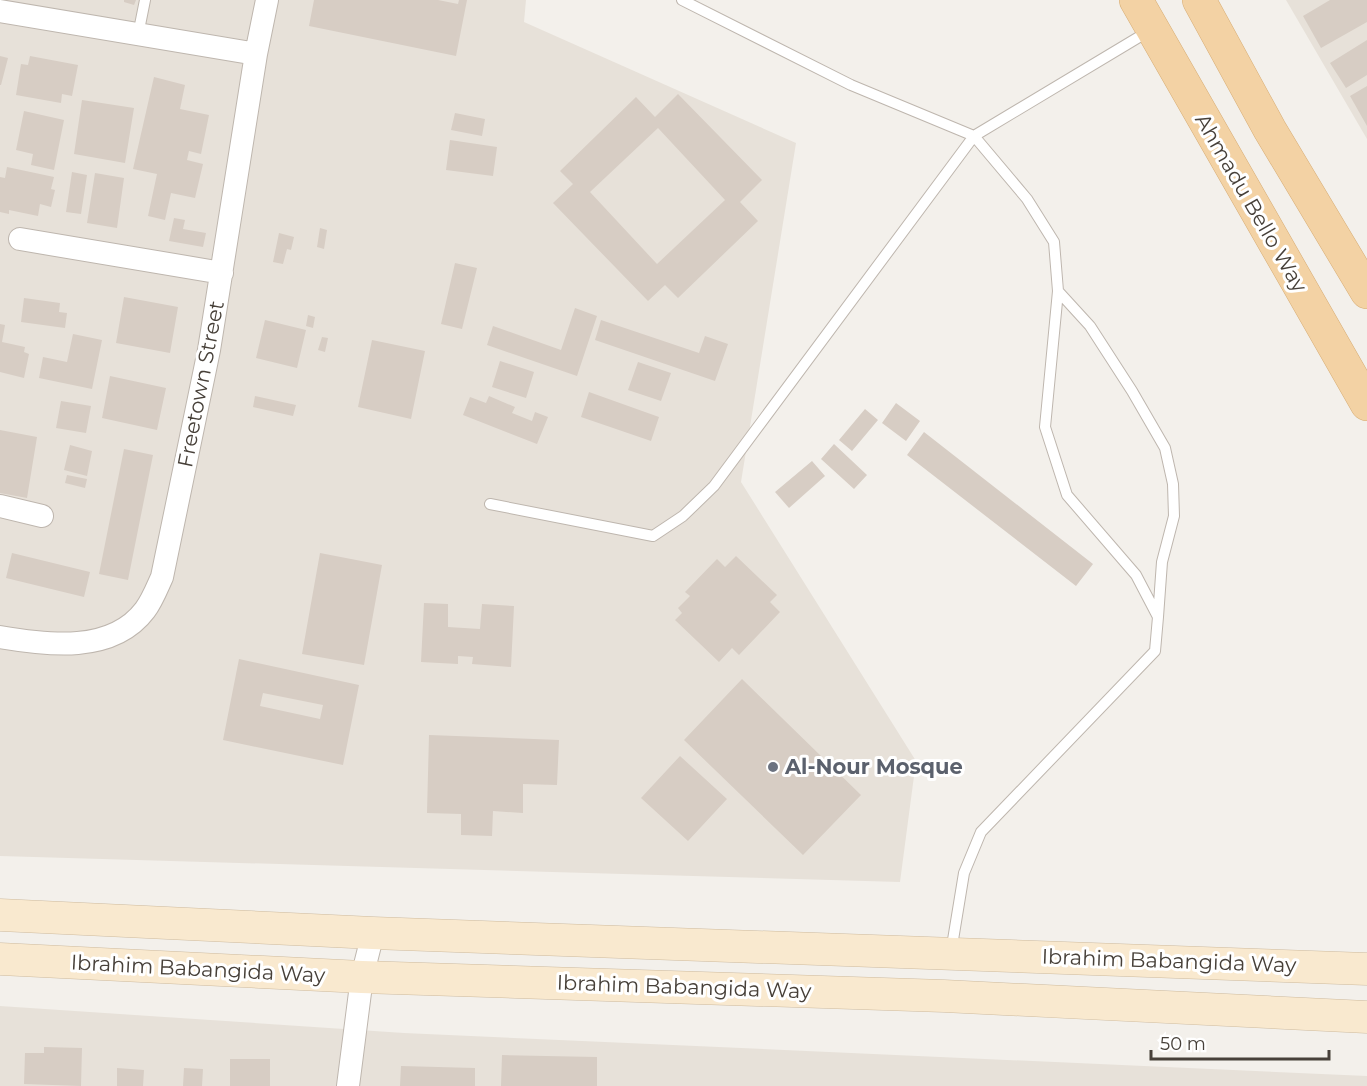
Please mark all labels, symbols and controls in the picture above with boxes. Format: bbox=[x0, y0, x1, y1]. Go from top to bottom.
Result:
street label: Ahmadu Bello Way bbox=[1190, 109, 1313, 297]
street label: Freetown Street bbox=[172, 298, 229, 469]
place label: Al-Nour Mosque bbox=[784, 754, 963, 779]
marker: Al-Nour Mosque bbox=[766, 760, 780, 774]
street label: Ibrahim Babangida Way bbox=[1041, 944, 1297, 977]
street label: Ibrahim Babangida Way bbox=[70, 949, 327, 988]
street label: Ibrahim Babangida Way bbox=[556, 970, 812, 1003]
scale bar bbox=[1151, 1023, 1330, 1061]
text: 50 m bbox=[1160, 1033, 1206, 1055]

